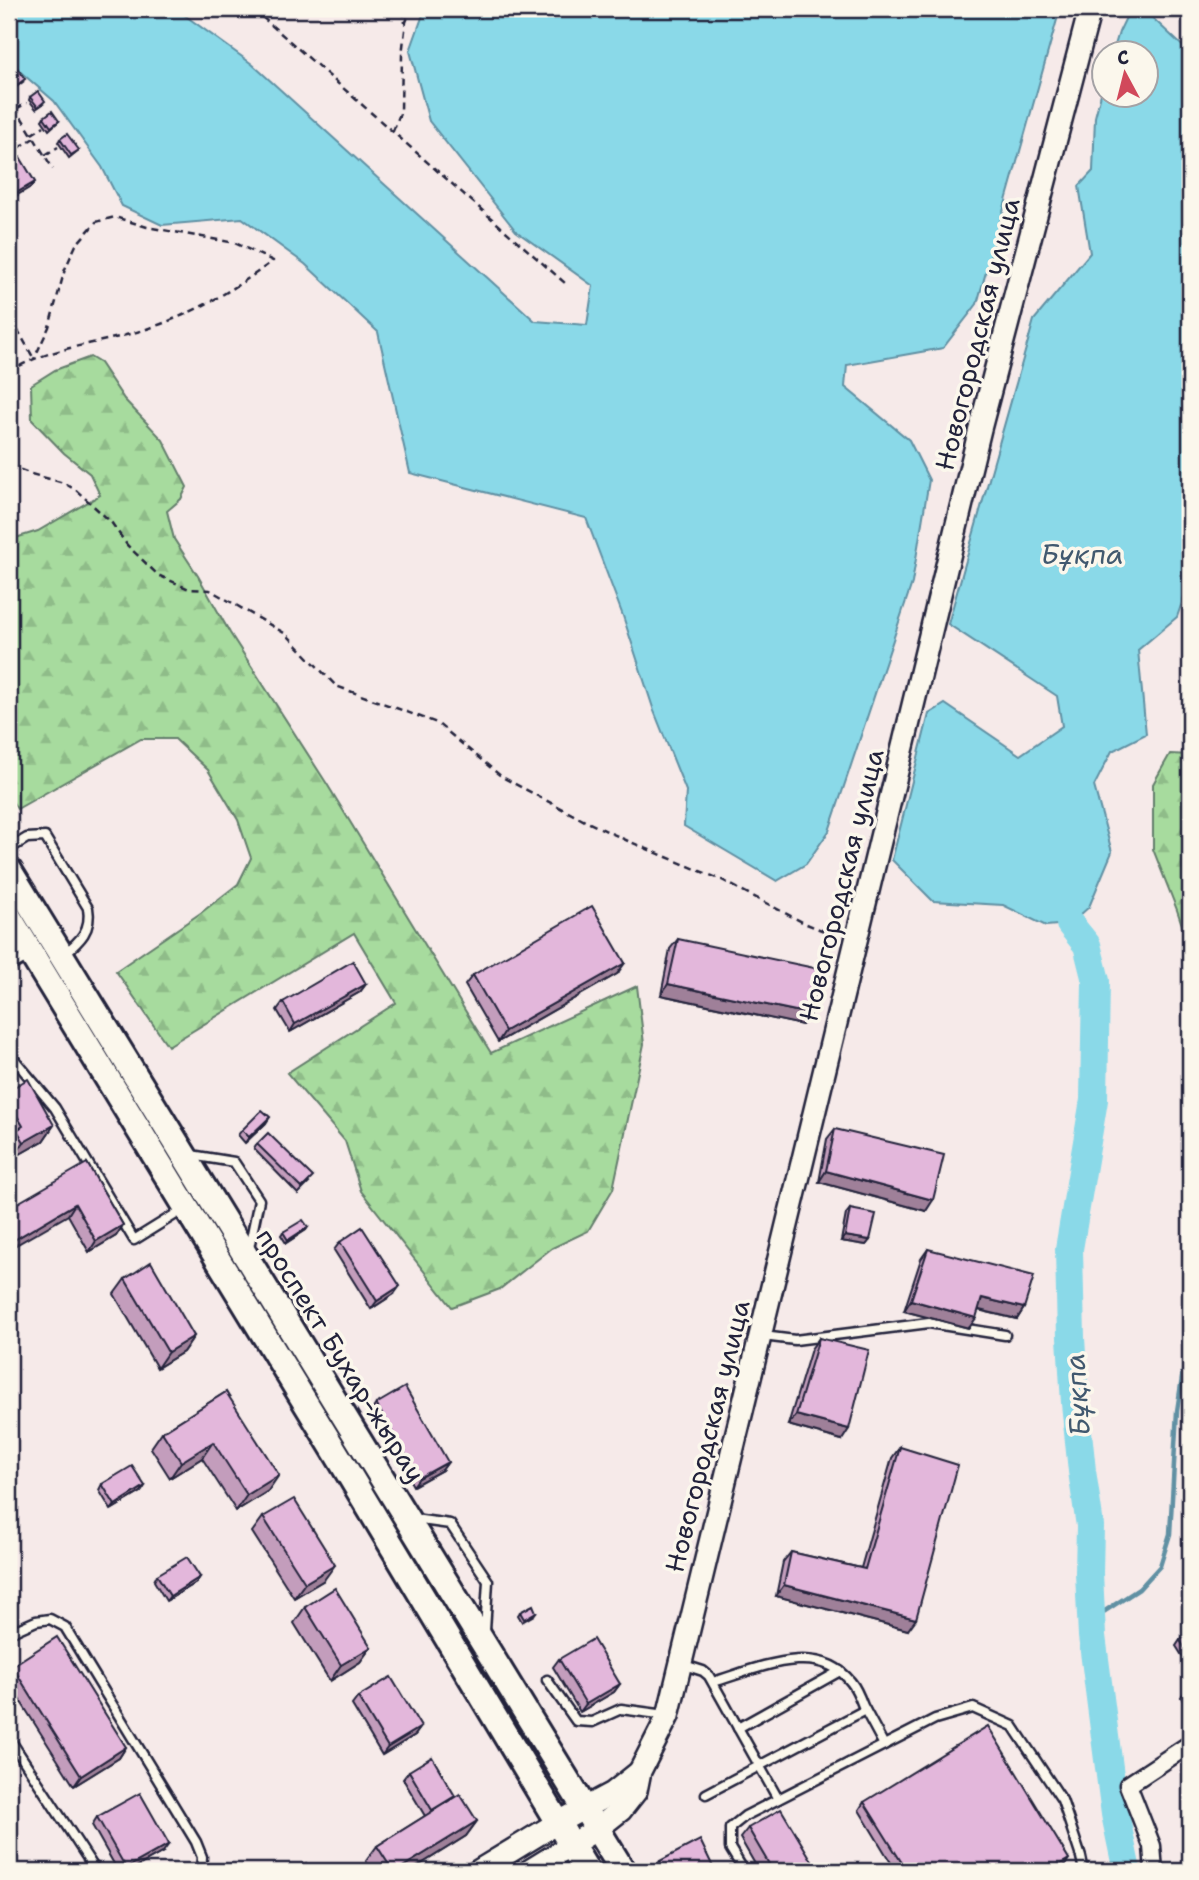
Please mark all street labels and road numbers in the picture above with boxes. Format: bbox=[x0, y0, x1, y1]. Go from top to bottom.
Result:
street label: Новогородская улица bbox=[926, 194, 1028, 474]
street label: Новогородская улица bbox=[790, 745, 892, 1025]
street label: проспект Бухар-жырау bbox=[248, 1221, 434, 1489]
street label: Новогородская улица bbox=[656, 1296, 758, 1576]

